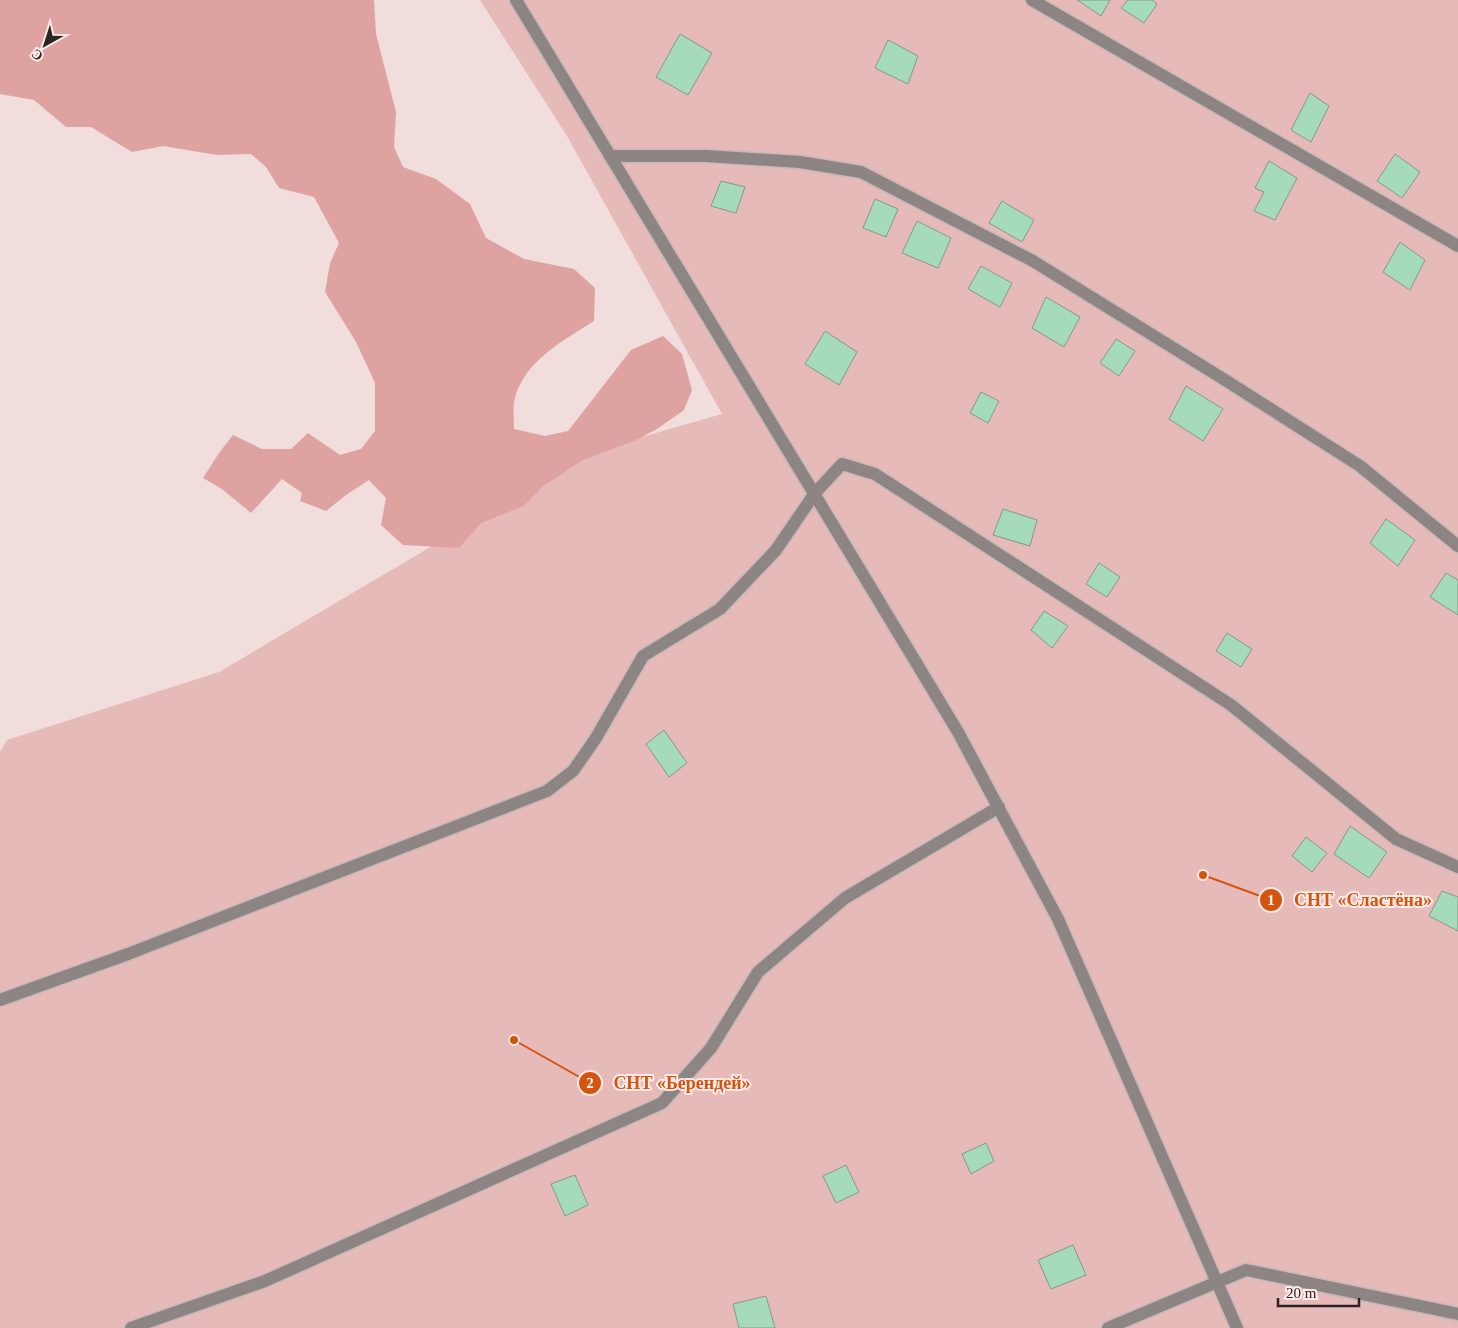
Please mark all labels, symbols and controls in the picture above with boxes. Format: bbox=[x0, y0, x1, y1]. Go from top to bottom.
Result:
north arrow bbox=[20, 20, 70, 70]
text: С bbox=[28, 46, 46, 64]
callout: СНТ «Сластёна» bbox=[1259, 883, 1441, 916]
text: СНТ «Сластёна» bbox=[1294, 890, 1432, 910]
text: 1 bbox=[1267, 892, 1275, 908]
callout: СНТ «Берендей» bbox=[578, 1066, 760, 1099]
text: СНТ «Берендей» bbox=[613, 1073, 751, 1093]
text: 2 bbox=[586, 1075, 594, 1091]
scale bar bbox=[1278, 1276, 1359, 1308]
text: 20 m bbox=[1286, 1285, 1317, 1301]

